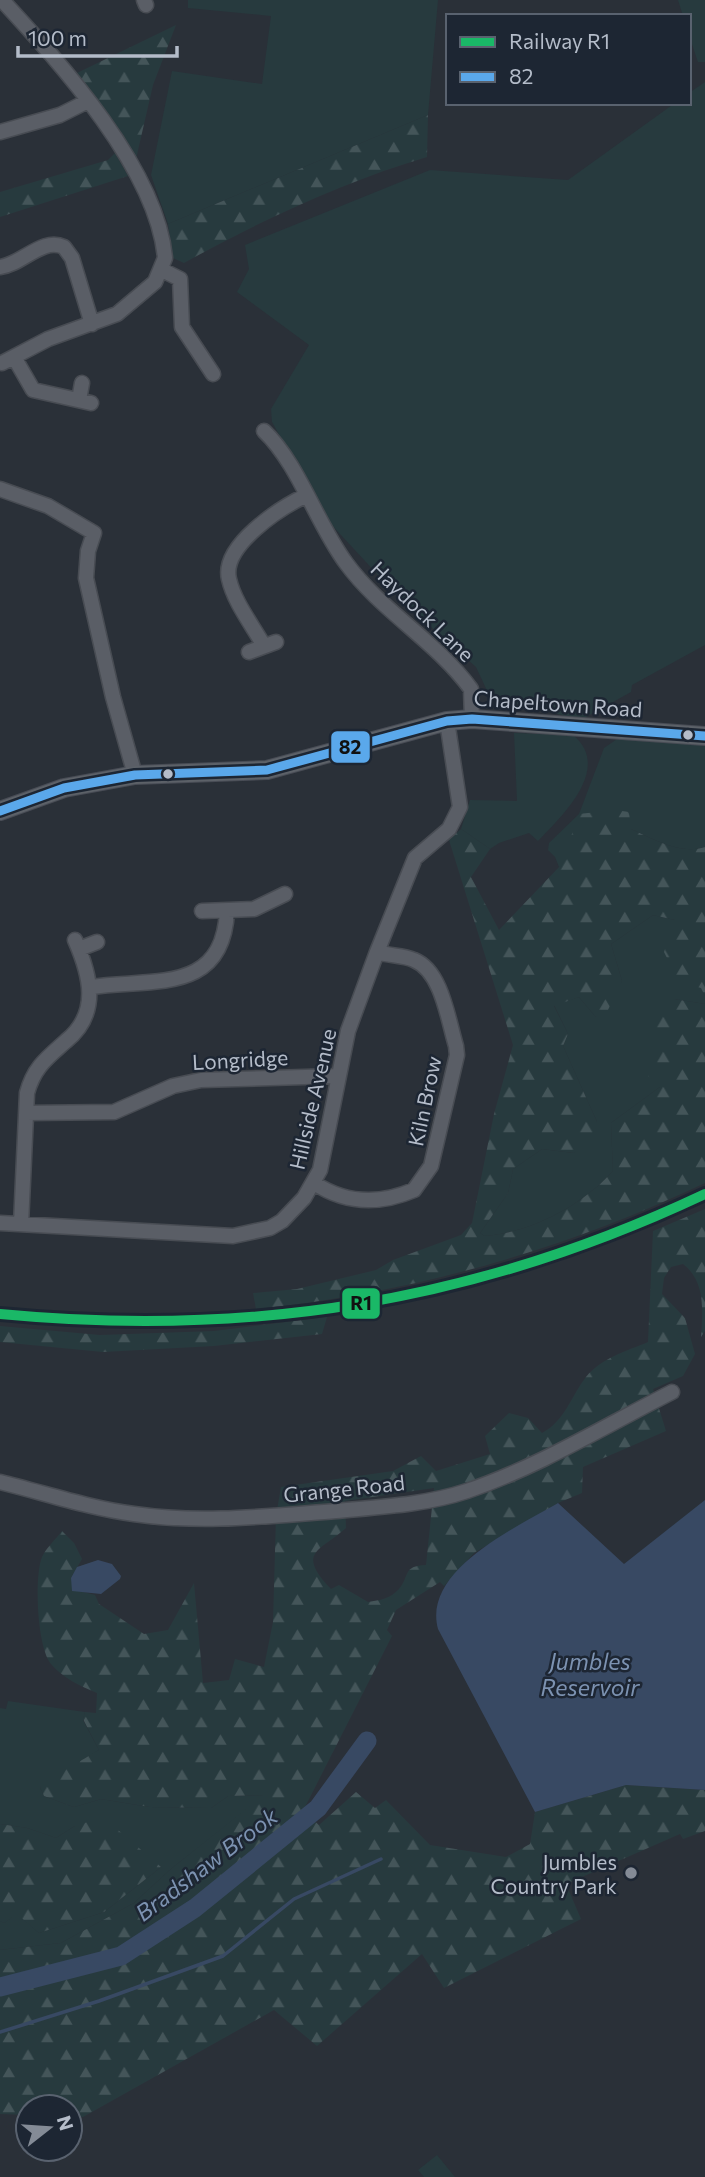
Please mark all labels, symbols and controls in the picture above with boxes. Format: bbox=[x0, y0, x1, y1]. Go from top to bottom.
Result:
scale bar bbox=[18, 14, 177, 58]
legend bbox=[446, 14, 691, 105]
text: 100 m bbox=[28, 25, 87, 50]
text: Railway R1 bbox=[509, 28, 610, 53]
text: 82 bbox=[509, 63, 533, 88]
street label: Haydock Lane bbox=[366, 556, 480, 666]
street label: Chapeltown Road bbox=[473, 685, 643, 721]
unlabelled marker bbox=[681, 728, 695, 742]
line badge: 82 bbox=[330, 730, 371, 764]
text: 82 bbox=[339, 735, 361, 758]
unlabelled marker bbox=[161, 767, 175, 781]
street label: Hillside Avenue bbox=[284, 1026, 340, 1172]
street label: Longridge bbox=[191, 1044, 289, 1074]
street label: Kiln Brow bbox=[402, 1053, 446, 1148]
line badge: R1 bbox=[341, 1287, 381, 1320]
text: R1 bbox=[350, 1291, 372, 1314]
street label: Grange Road bbox=[282, 1469, 406, 1507]
water label: Jumbles Reservoir bbox=[541, 1647, 640, 1701]
water label: Bradshaw Brook bbox=[129, 1801, 283, 1927]
place label: Jumbles Country Park bbox=[490, 1849, 617, 1898]
marker: Jumbles Country Park bbox=[623, 1865, 639, 1881]
north arrow bbox=[14, 2093, 84, 2163]
text: N bbox=[53, 2113, 79, 2133]

